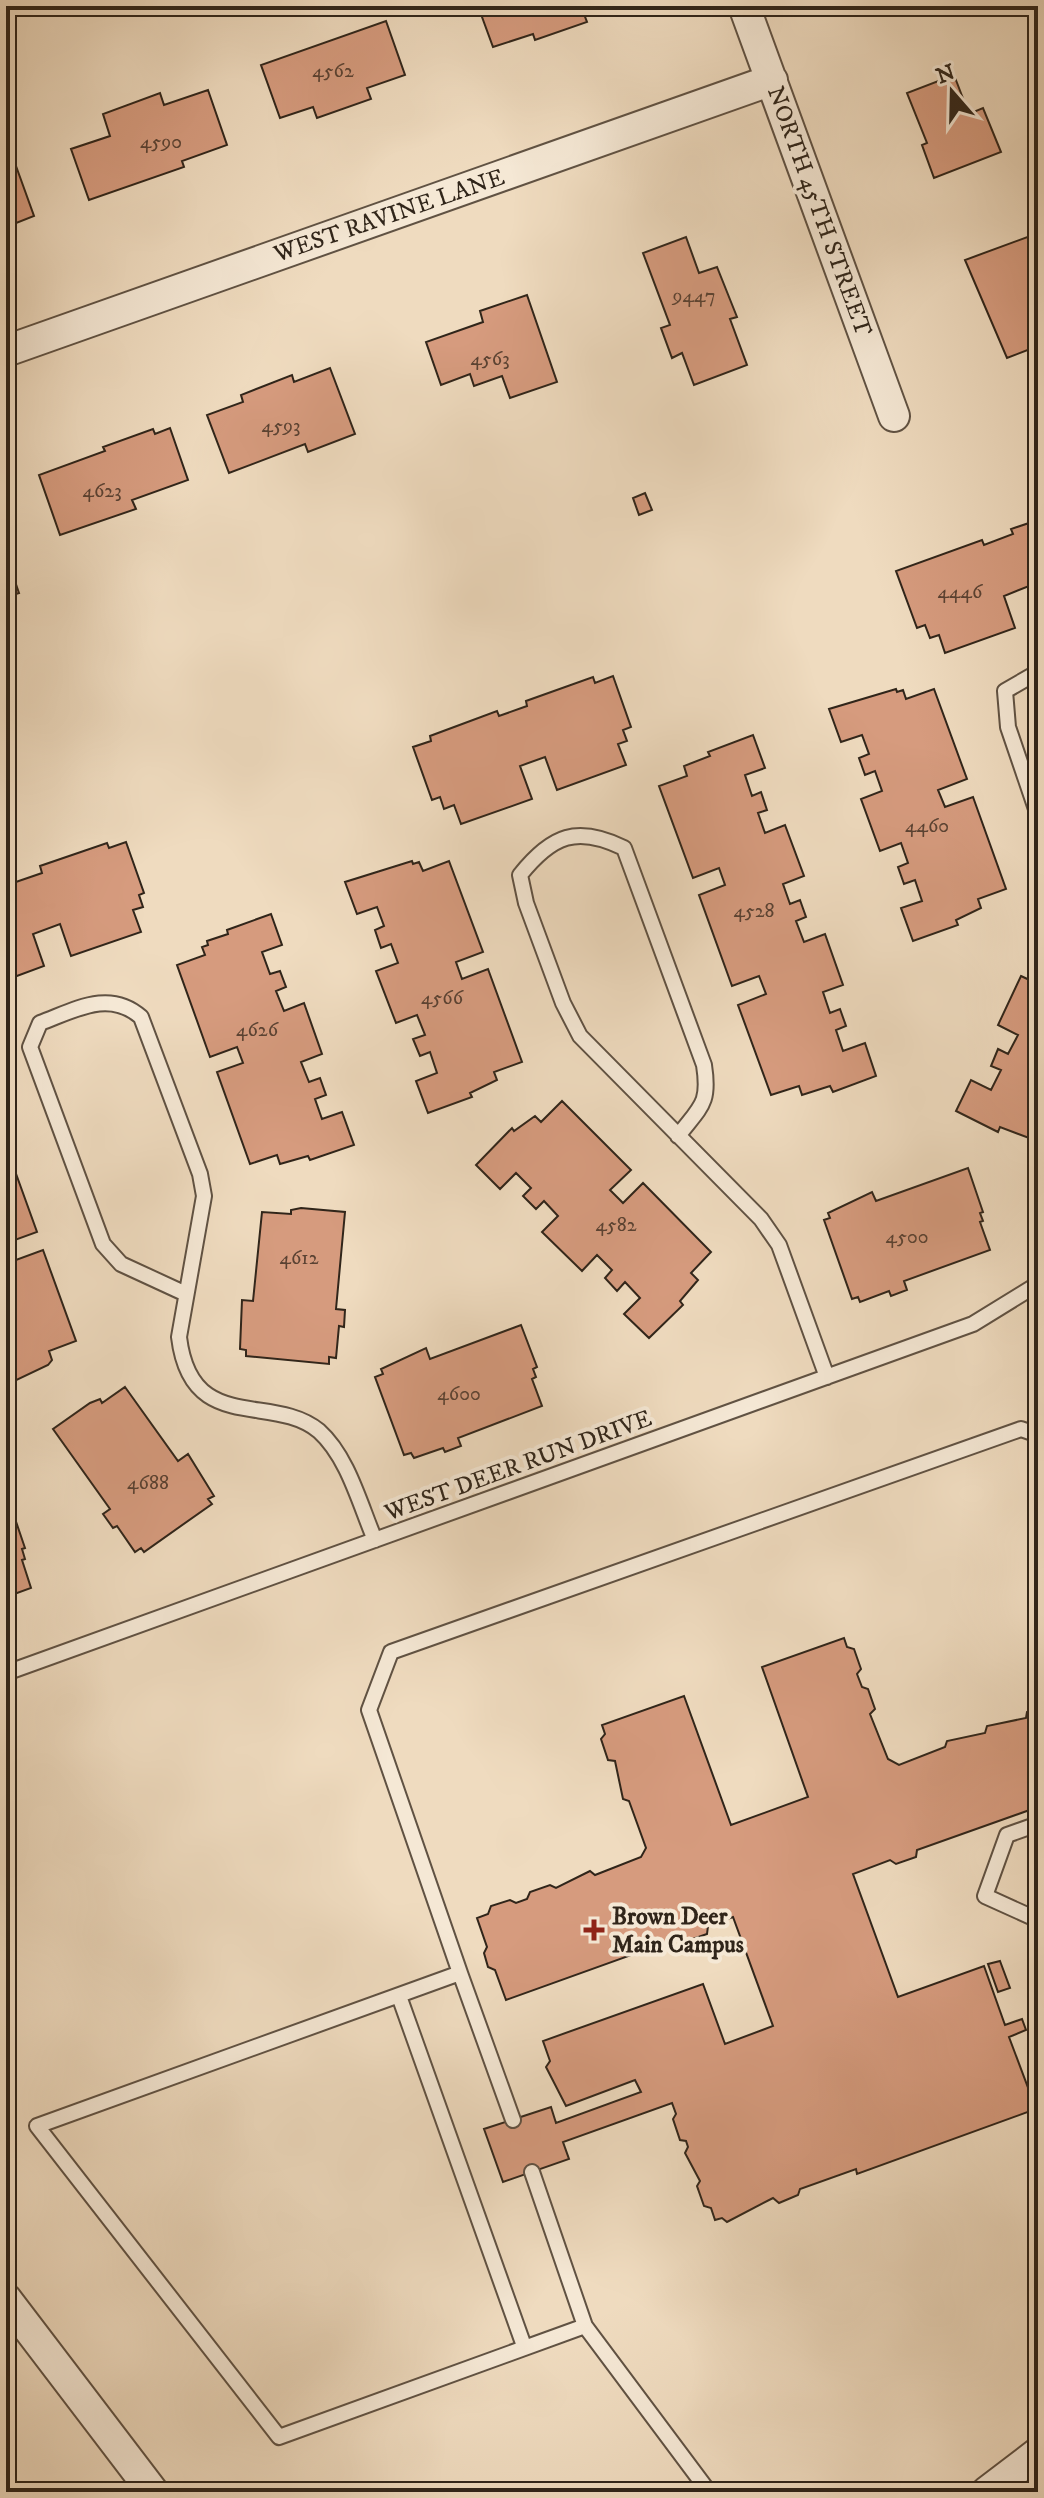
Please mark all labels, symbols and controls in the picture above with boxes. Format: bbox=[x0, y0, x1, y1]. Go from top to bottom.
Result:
north arrow bbox=[912, 52, 992, 132]
house number: 4562 bbox=[312, 59, 354, 84]
text: N bbox=[933, 59, 959, 90]
street label: NORTH 45TH STREET bbox=[760, 82, 878, 340]
house number: 4590 bbox=[140, 130, 182, 155]
street label: WEST RAVINE LANE bbox=[269, 162, 509, 270]
house number: 9447 bbox=[672, 284, 715, 309]
house number: 4563 bbox=[470, 347, 510, 372]
house number: 4593 bbox=[262, 414, 300, 439]
house number: 4623 bbox=[82, 479, 122, 504]
house number: 4446 bbox=[938, 580, 983, 605]
house number: 4460 bbox=[905, 814, 949, 839]
house number: 4528 bbox=[733, 899, 775, 924]
house number: 4566 bbox=[421, 986, 464, 1011]
house number: 4626 bbox=[236, 1018, 279, 1043]
house number: 4582 bbox=[595, 1213, 637, 1238]
house number: 4500 bbox=[886, 1225, 928, 1250]
house number: 4612 bbox=[280, 1246, 319, 1271]
house number: 4600 bbox=[437, 1382, 481, 1407]
street label: WEST DEER RUN DRIVE bbox=[380, 1404, 656, 1529]
house number: 4688 bbox=[127, 1471, 169, 1496]
place label: Brown Deer Main Campus bbox=[612, 1902, 744, 1960]
marker: Brown Deer Main Campus bbox=[583, 1919, 605, 1941]

